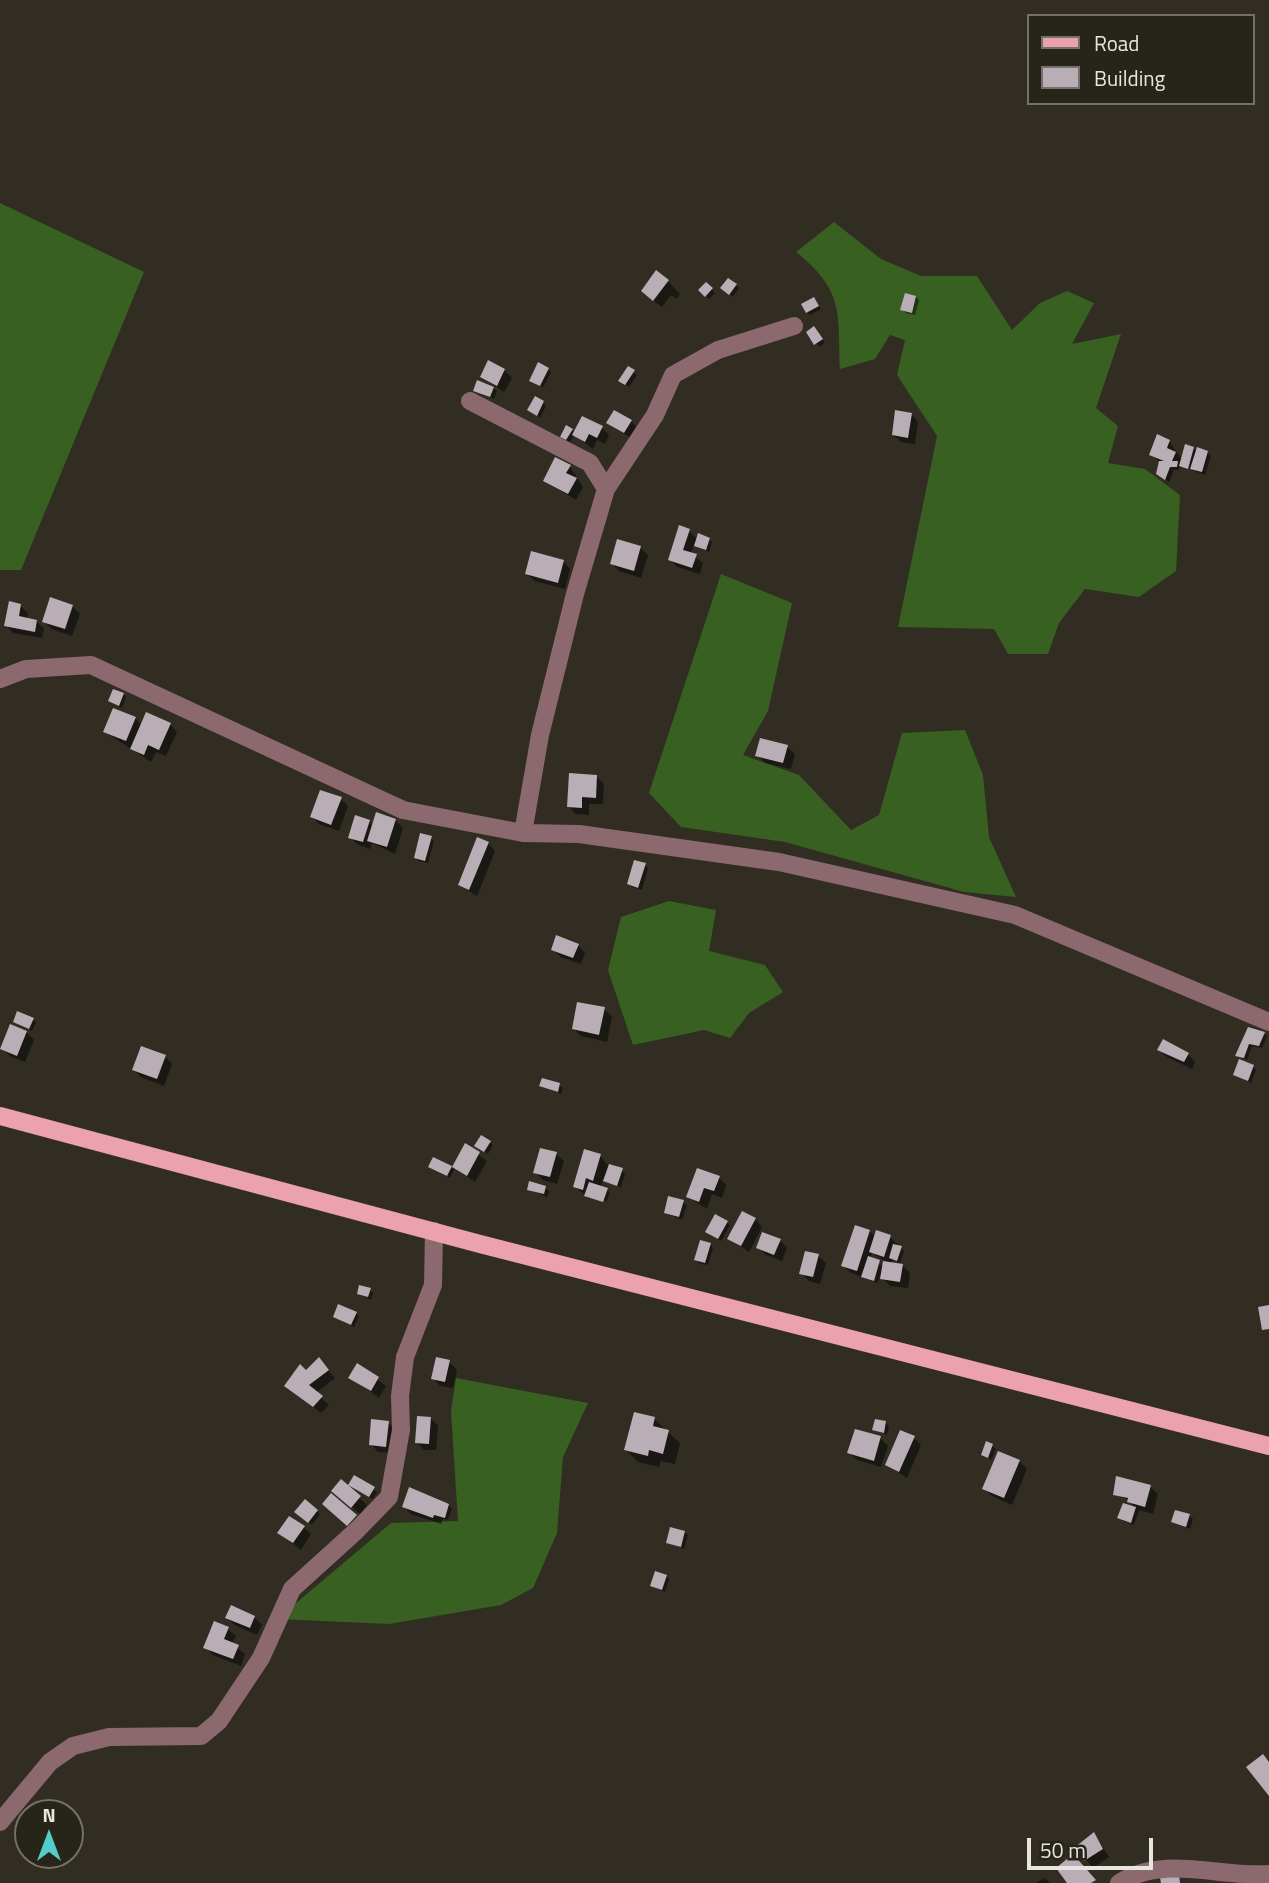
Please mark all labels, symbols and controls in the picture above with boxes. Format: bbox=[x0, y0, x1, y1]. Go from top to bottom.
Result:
legend bbox=[1028, 14, 1255, 105]
text: Road bbox=[1094, 27, 1139, 59]
text: Building bbox=[1094, 62, 1165, 94]
north arrow bbox=[14, 1799, 84, 1869]
text: N bbox=[42, 1800, 56, 1829]
scale bar bbox=[1031, 1824, 1157, 1868]
text: 50 m bbox=[1040, 1834, 1086, 1866]

